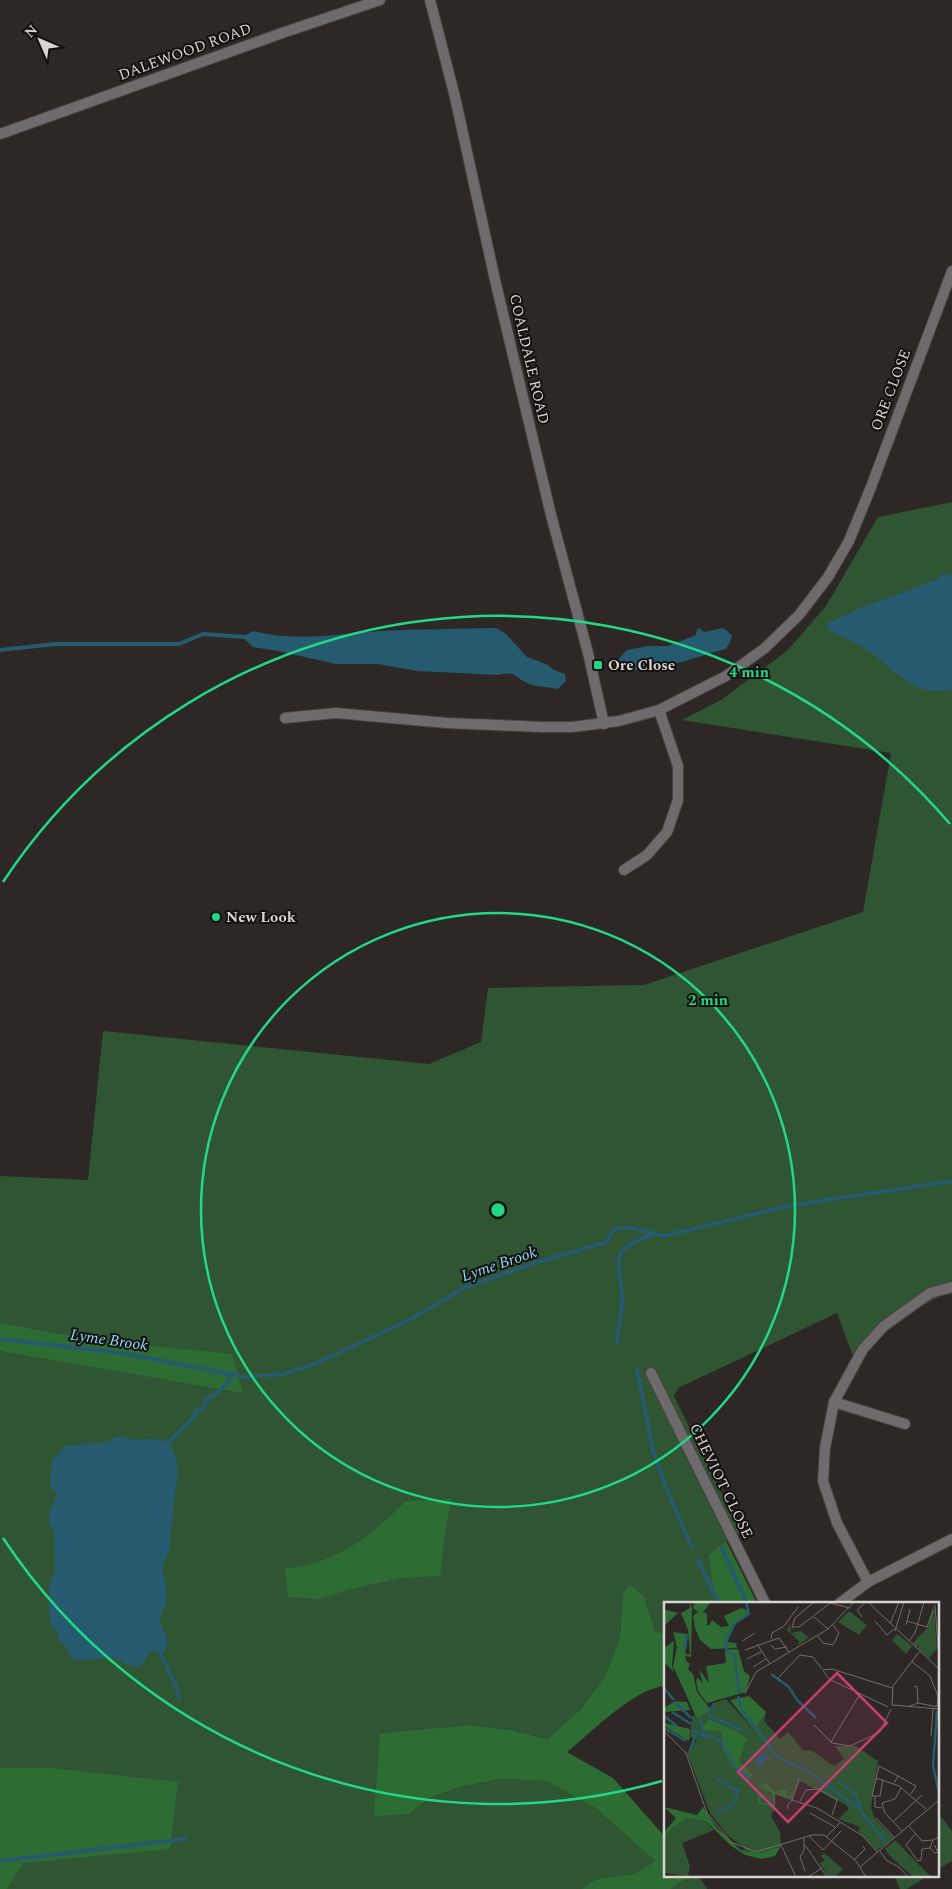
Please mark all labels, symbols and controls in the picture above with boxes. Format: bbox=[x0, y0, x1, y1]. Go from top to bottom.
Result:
north arrow bbox=[15, 15, 65, 65]
street label: DALEWOOD ROAD bbox=[115, 17, 255, 87]
text: N bbox=[20, 20, 43, 43]
street label: COALDALE ROAD bbox=[503, 292, 555, 426]
street label: ORE CLOSE bbox=[865, 346, 917, 434]
place label: Ore Close bbox=[608, 654, 675, 677]
marker: Ore Close bbox=[592, 659, 604, 671]
text: 4 min bbox=[729, 661, 769, 684]
place label: New Look bbox=[226, 906, 296, 929]
marker: New Look bbox=[210, 911, 222, 923]
text: 2 min bbox=[688, 989, 728, 1012]
centre of rings bbox=[489, 1201, 507, 1219]
water label: Lyme Brook bbox=[458, 1240, 541, 1288]
water label: Lyme Brook bbox=[68, 1323, 150, 1357]
street label: CHEVIOT CLOSE bbox=[683, 1419, 759, 1543]
inset map bbox=[664, 1602, 940, 1876]

